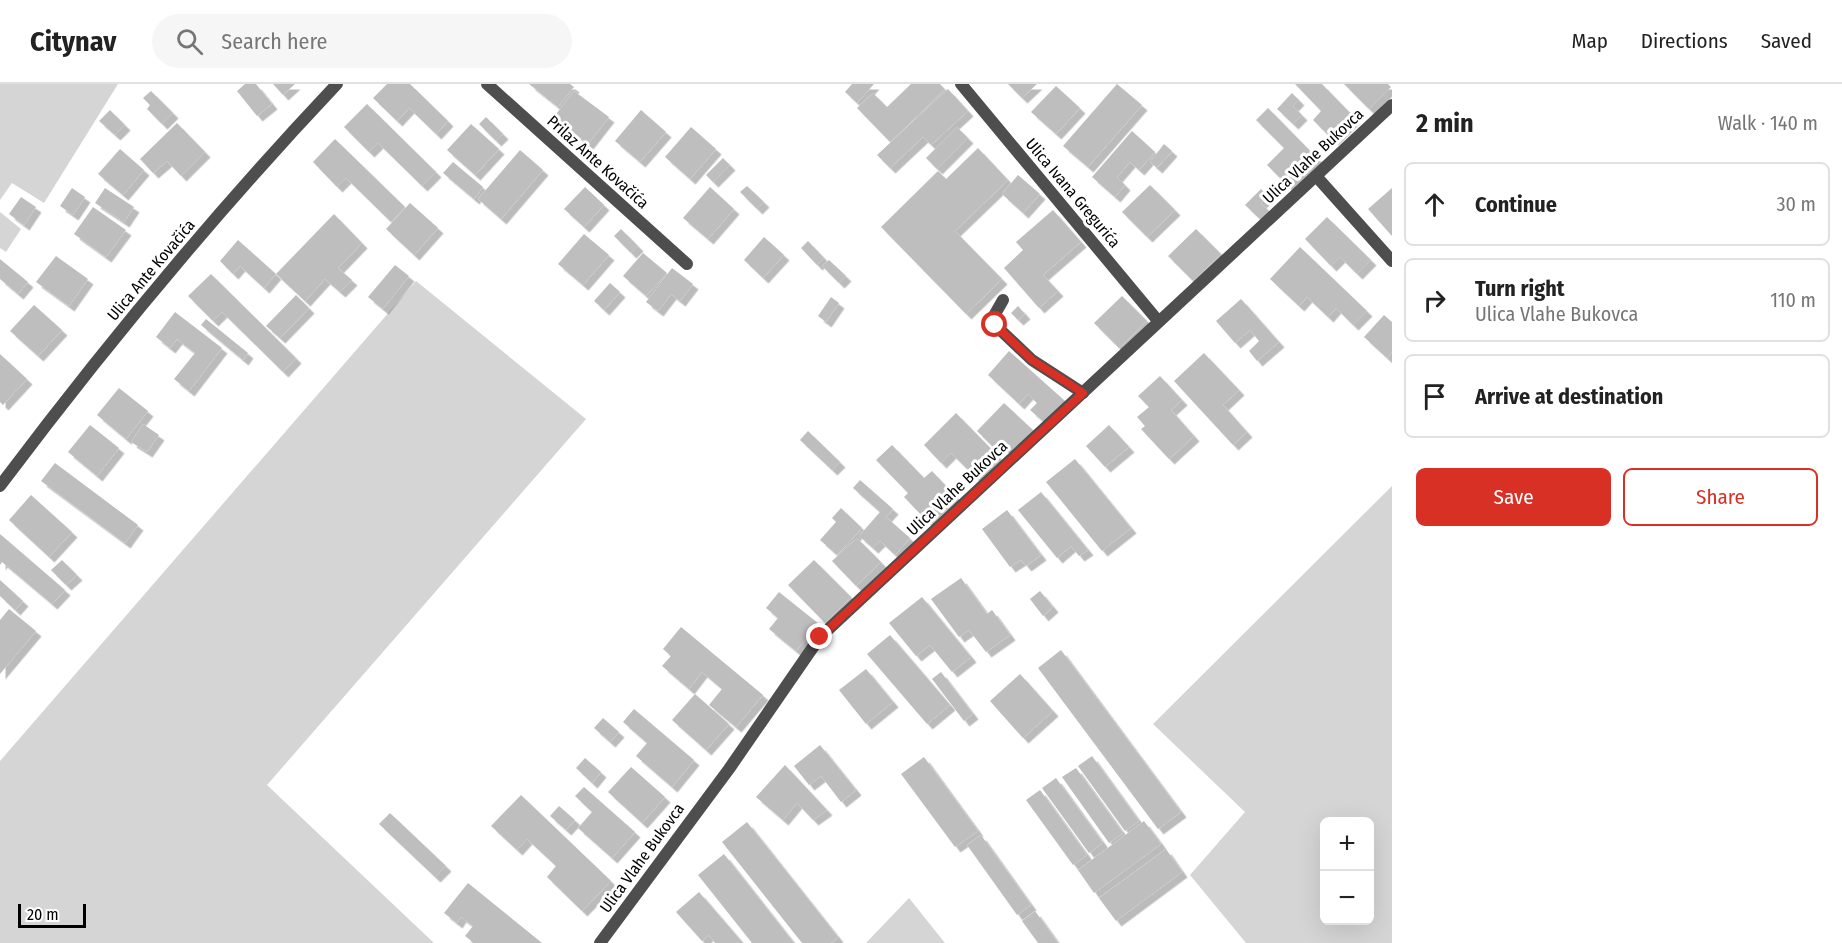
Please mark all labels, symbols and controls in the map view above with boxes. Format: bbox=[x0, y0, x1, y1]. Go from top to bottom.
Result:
search box bbox=[152, 14, 572, 68]
text: Citynav bbox=[30, 25, 116, 58]
icon: search bbox=[173, 25, 206, 58]
text: Search here bbox=[221, 28, 327, 55]
text: Map bbox=[1571, 28, 1608, 54]
text: Directions bbox=[1641, 28, 1728, 54]
text: Saved bbox=[1761, 28, 1812, 54]
street label: Ulica Vlahe Bukovca bbox=[1259, 104, 1367, 207]
text: 2 min bbox=[1416, 108, 1474, 139]
street label: Prilaz Ante Kovačića bbox=[543, 111, 653, 213]
text: Walk · 140 m bbox=[1718, 111, 1818, 135]
street label: Ulica Ivana Gregurića bbox=[1022, 134, 1124, 252]
icon: ahead bbox=[1418, 188, 1451, 221]
text: Continue bbox=[1475, 191, 1557, 218]
text: 30 m bbox=[1776, 192, 1816, 216]
street label: Ulica Ante Kovačića bbox=[103, 215, 199, 324]
text: Turn right bbox=[1475, 275, 1564, 302]
icon: right bbox=[1418, 284, 1451, 317]
text: 110 m bbox=[1770, 288, 1816, 312]
text: Ulica Vlahe Bukovca bbox=[1475, 302, 1638, 326]
route start bbox=[981, 311, 1007, 337]
icon: arrive bbox=[1418, 380, 1451, 413]
text: Arrive at destination bbox=[1475, 383, 1663, 410]
street label: Ulica Vlahe Bukovca bbox=[903, 436, 1011, 539]
button: Save bbox=[1416, 468, 1611, 526]
button: Share bbox=[1623, 468, 1818, 526]
route end bbox=[806, 623, 832, 649]
street label: Ulica Vlahe Bukovca bbox=[596, 799, 688, 916]
map controls bbox=[1320, 817, 1374, 925]
button: + bbox=[1320, 817, 1374, 871]
button: − bbox=[1320, 871, 1374, 925]
scale bar bbox=[18, 901, 86, 928]
text: 20 m bbox=[27, 905, 58, 924]

